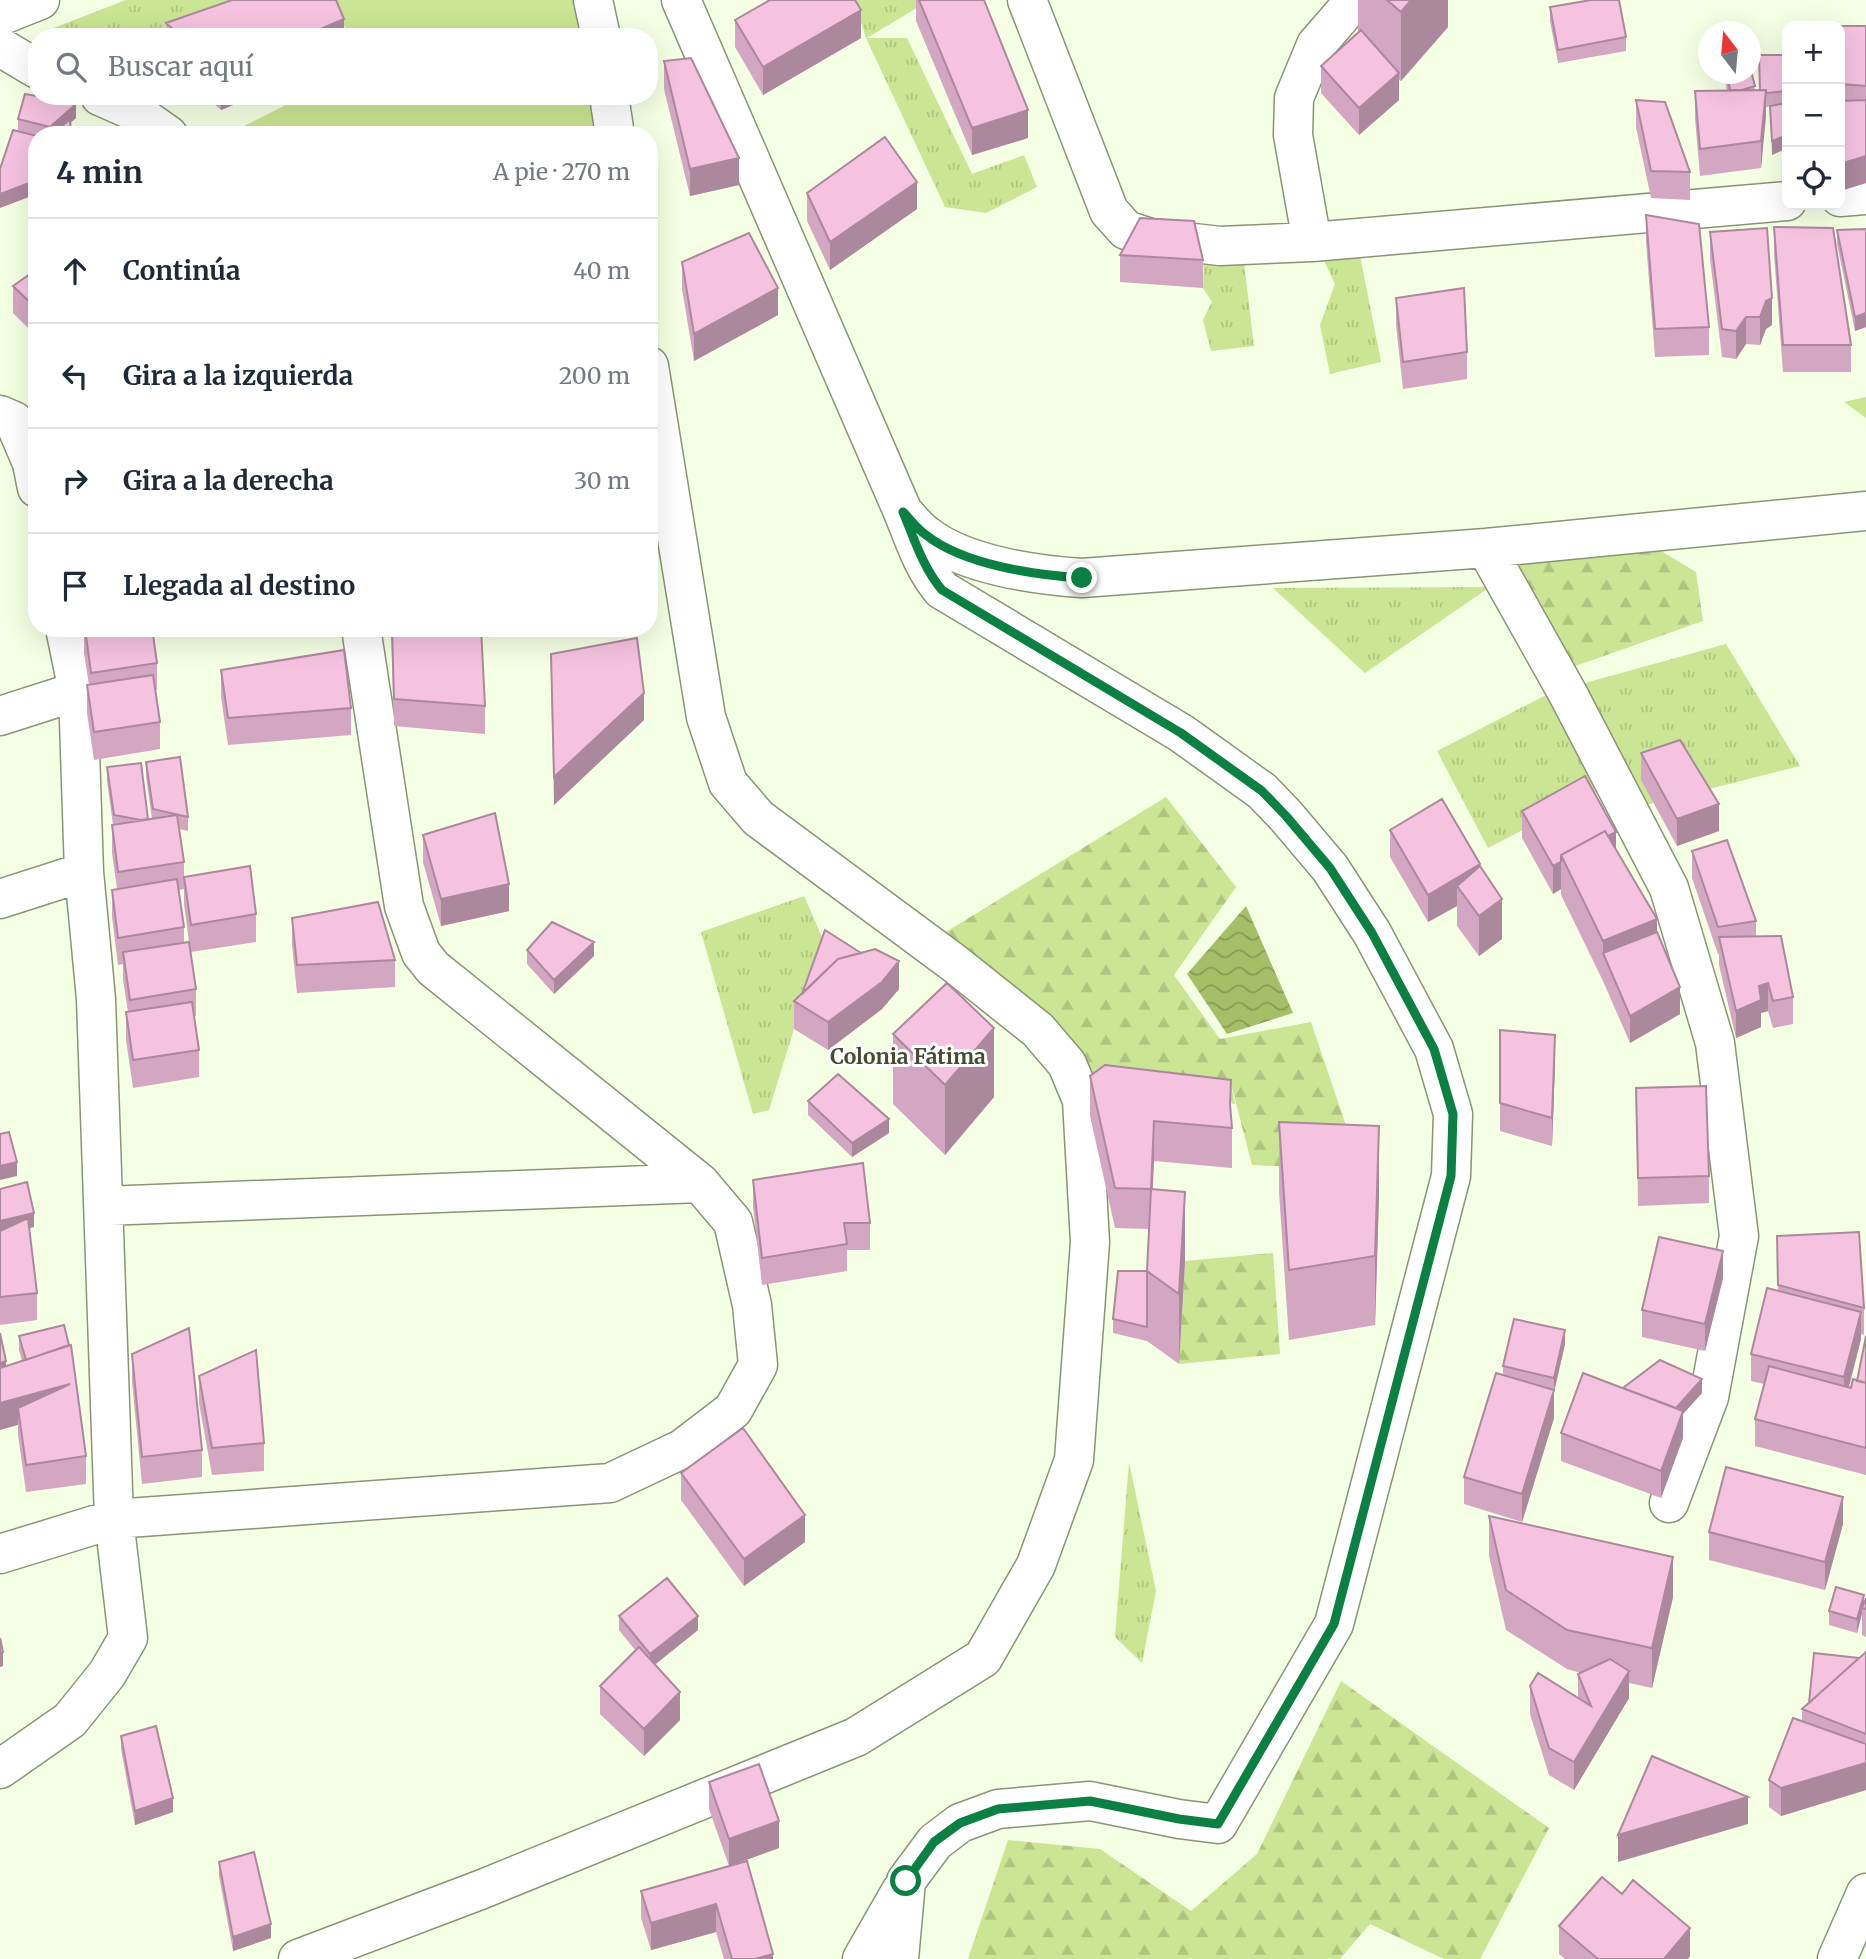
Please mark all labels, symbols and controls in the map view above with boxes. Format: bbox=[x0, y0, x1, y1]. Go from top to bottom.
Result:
north arrow bbox=[1698, 21, 1761, 84]
map controls bbox=[1782, 21, 1845, 210]
button: + bbox=[1782, 21, 1845, 84]
search box bbox=[28, 28, 658, 105]
icon: search bbox=[52, 48, 90, 86]
text: Buscar aquí bbox=[108, 50, 253, 83]
button: − bbox=[1782, 84, 1845, 147]
button: locate bbox=[1782, 147, 1845, 210]
text: 4 min bbox=[56, 153, 143, 191]
text: A pie · 270 m bbox=[493, 157, 630, 186]
icon: ahead bbox=[56, 252, 94, 290]
text: Continúa bbox=[123, 254, 241, 287]
text: 40 m bbox=[573, 256, 630, 285]
icon: left bbox=[56, 357, 94, 395]
text: Gira a la izquierda bbox=[123, 359, 353, 392]
text: 200 m bbox=[559, 361, 630, 390]
icon: right bbox=[56, 462, 94, 500]
text: Gira a la derecha bbox=[123, 464, 334, 497]
text: 30 m bbox=[574, 466, 630, 495]
route end bbox=[1066, 562, 1097, 593]
icon: arrive bbox=[56, 567, 94, 605]
text: Llegada al destino bbox=[123, 569, 355, 602]
district label: Colonia Fátima bbox=[830, 1043, 986, 1070]
route start bbox=[890, 1865, 921, 1896]

